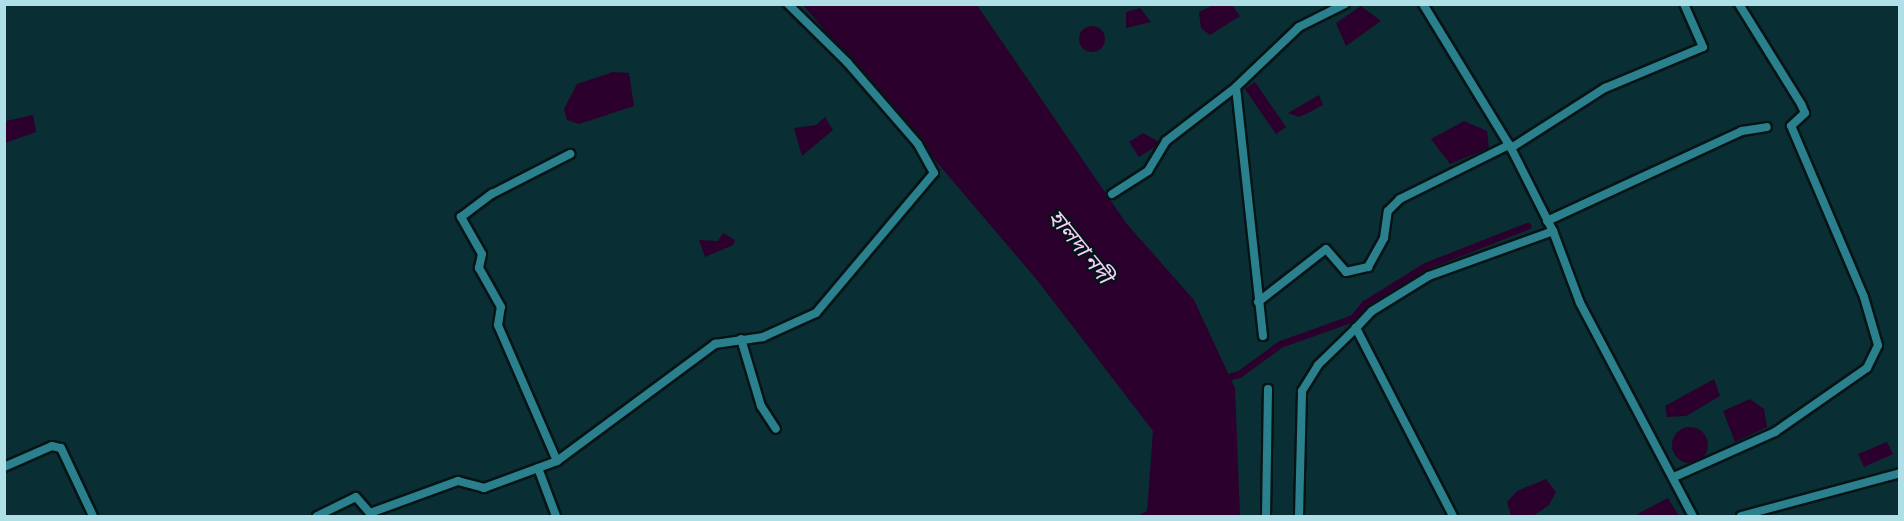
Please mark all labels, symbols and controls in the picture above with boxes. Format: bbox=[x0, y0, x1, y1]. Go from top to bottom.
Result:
water label: হালদা নদী bbox=[1043, 204, 1119, 288]

